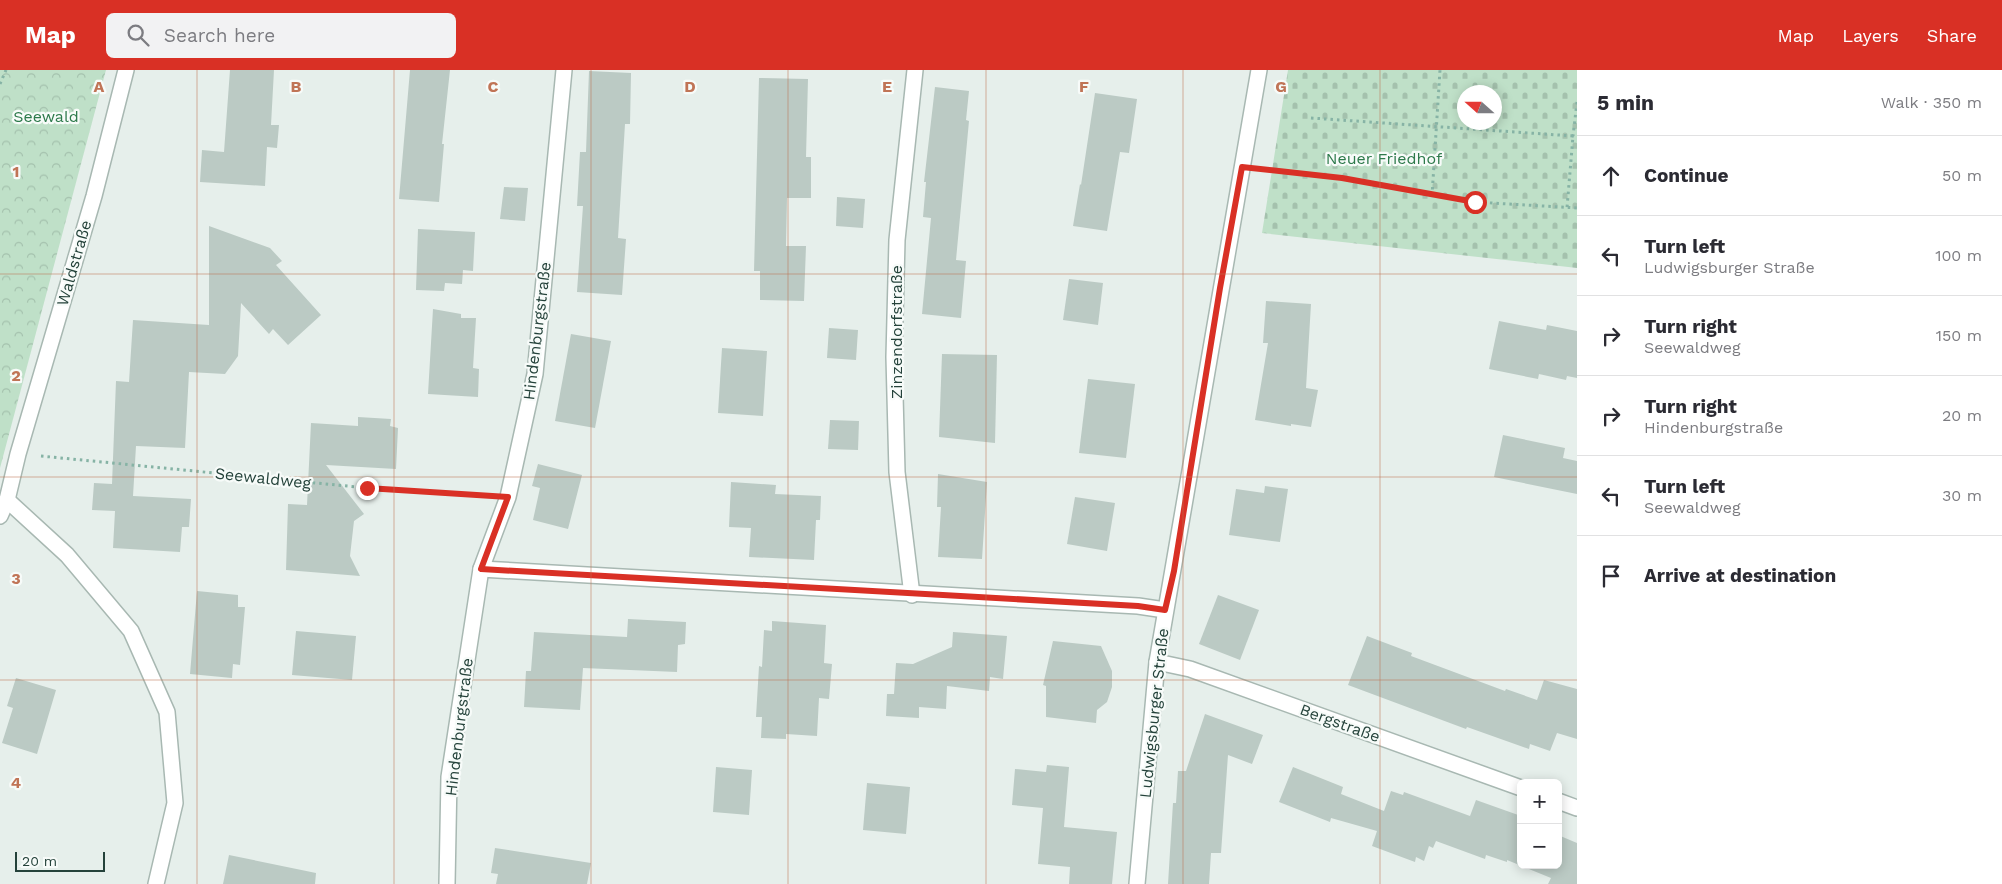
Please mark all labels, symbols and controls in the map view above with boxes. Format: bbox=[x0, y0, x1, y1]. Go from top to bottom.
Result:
search box bbox=[106, 13, 456, 58]
text: Map bbox=[25, 21, 76, 49]
icon: search bbox=[124, 21, 152, 49]
text: Search here bbox=[164, 24, 275, 47]
text: Map bbox=[1777, 25, 1814, 46]
text: Layers bbox=[1842, 25, 1899, 46]
text: Share bbox=[1927, 25, 1977, 46]
text: A bbox=[94, 77, 105, 96]
text: B bbox=[291, 77, 302, 96]
text: C bbox=[488, 77, 499, 96]
text: D bbox=[684, 77, 696, 96]
text: E bbox=[882, 77, 892, 96]
text: F bbox=[1079, 77, 1089, 96]
text: G bbox=[1275, 77, 1287, 96]
north arrow bbox=[1457, 85, 1502, 130]
text: 5 min bbox=[1597, 90, 1654, 115]
text: Walk · 350 m bbox=[1881, 93, 1982, 112]
park label: Seewald bbox=[13, 107, 79, 126]
park label: Neuer Friedhof bbox=[1326, 149, 1443, 168]
text: 1 bbox=[13, 162, 19, 181]
icon: ahead bbox=[1597, 162, 1625, 190]
text: Continue bbox=[1644, 164, 1728, 187]
text: 50 m bbox=[1942, 166, 1982, 185]
route start bbox=[1464, 191, 1487, 214]
street label: Waldstraße bbox=[53, 218, 95, 308]
text: Turn left bbox=[1644, 235, 1725, 258]
icon: left bbox=[1597, 242, 1625, 270]
text: 100 m bbox=[1935, 246, 1982, 265]
text: Ludwigsburger Straße bbox=[1644, 258, 1815, 277]
street label: Hindenburgstraße bbox=[519, 261, 555, 401]
street label: Zinzendorfstraße bbox=[887, 265, 906, 399]
text: Turn right bbox=[1644, 315, 1737, 338]
icon: right bbox=[1597, 322, 1625, 350]
text: 150 m bbox=[1936, 326, 1982, 345]
text: Seewaldweg bbox=[1644, 338, 1741, 357]
text: 2 bbox=[11, 366, 21, 385]
text: Turn right bbox=[1644, 395, 1737, 418]
icon: right bbox=[1597, 402, 1625, 430]
text: 20 m bbox=[1942, 406, 1982, 425]
text: Hindenburgstraße bbox=[1644, 418, 1783, 437]
street label: Seewaldweg bbox=[214, 464, 313, 493]
text: Turn left bbox=[1644, 475, 1725, 498]
route end bbox=[356, 477, 379, 500]
icon: left bbox=[1597, 482, 1625, 510]
text: 30 m bbox=[1942, 486, 1982, 505]
text: Seewaldweg bbox=[1644, 498, 1741, 517]
icon: arrive bbox=[1597, 562, 1625, 590]
text: Arrive at destination bbox=[1644, 564, 1836, 587]
text: 3 bbox=[11, 569, 21, 588]
street label: Ludwigsburger Straße bbox=[1136, 627, 1172, 799]
street label: Hindenburgstraße bbox=[441, 657, 477, 797]
street label: Bergstraße bbox=[1297, 700, 1383, 746]
text: 4 bbox=[11, 773, 21, 792]
map controls bbox=[1517, 779, 1562, 869]
button: + bbox=[1517, 779, 1562, 824]
button: − bbox=[1517, 824, 1562, 869]
scale bar bbox=[15, 849, 105, 872]
text: 20 m bbox=[22, 853, 57, 869]

